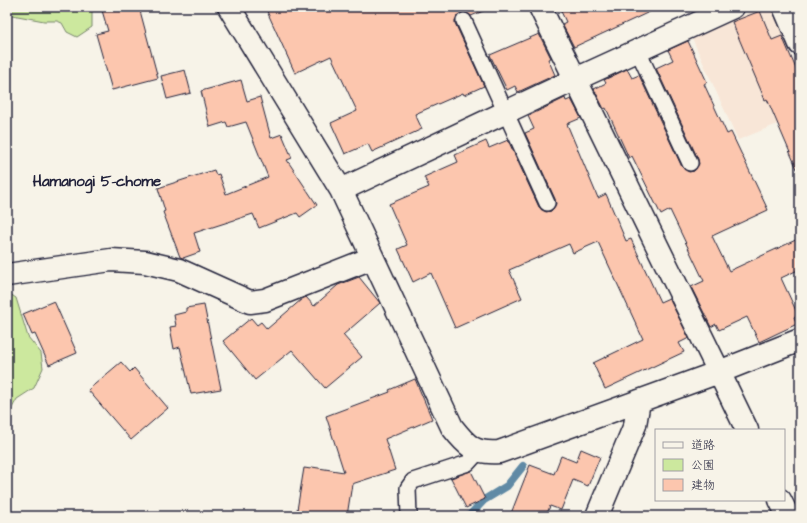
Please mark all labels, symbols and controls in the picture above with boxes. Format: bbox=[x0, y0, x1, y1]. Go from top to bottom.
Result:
district label: Hamanogi 5-chome bbox=[33, 171, 161, 194]
legend bbox=[655, 429, 785, 501]
text: 道路 bbox=[691, 437, 715, 454]
text: 公園 bbox=[691, 457, 715, 474]
text: 建物 bbox=[691, 477, 715, 494]

